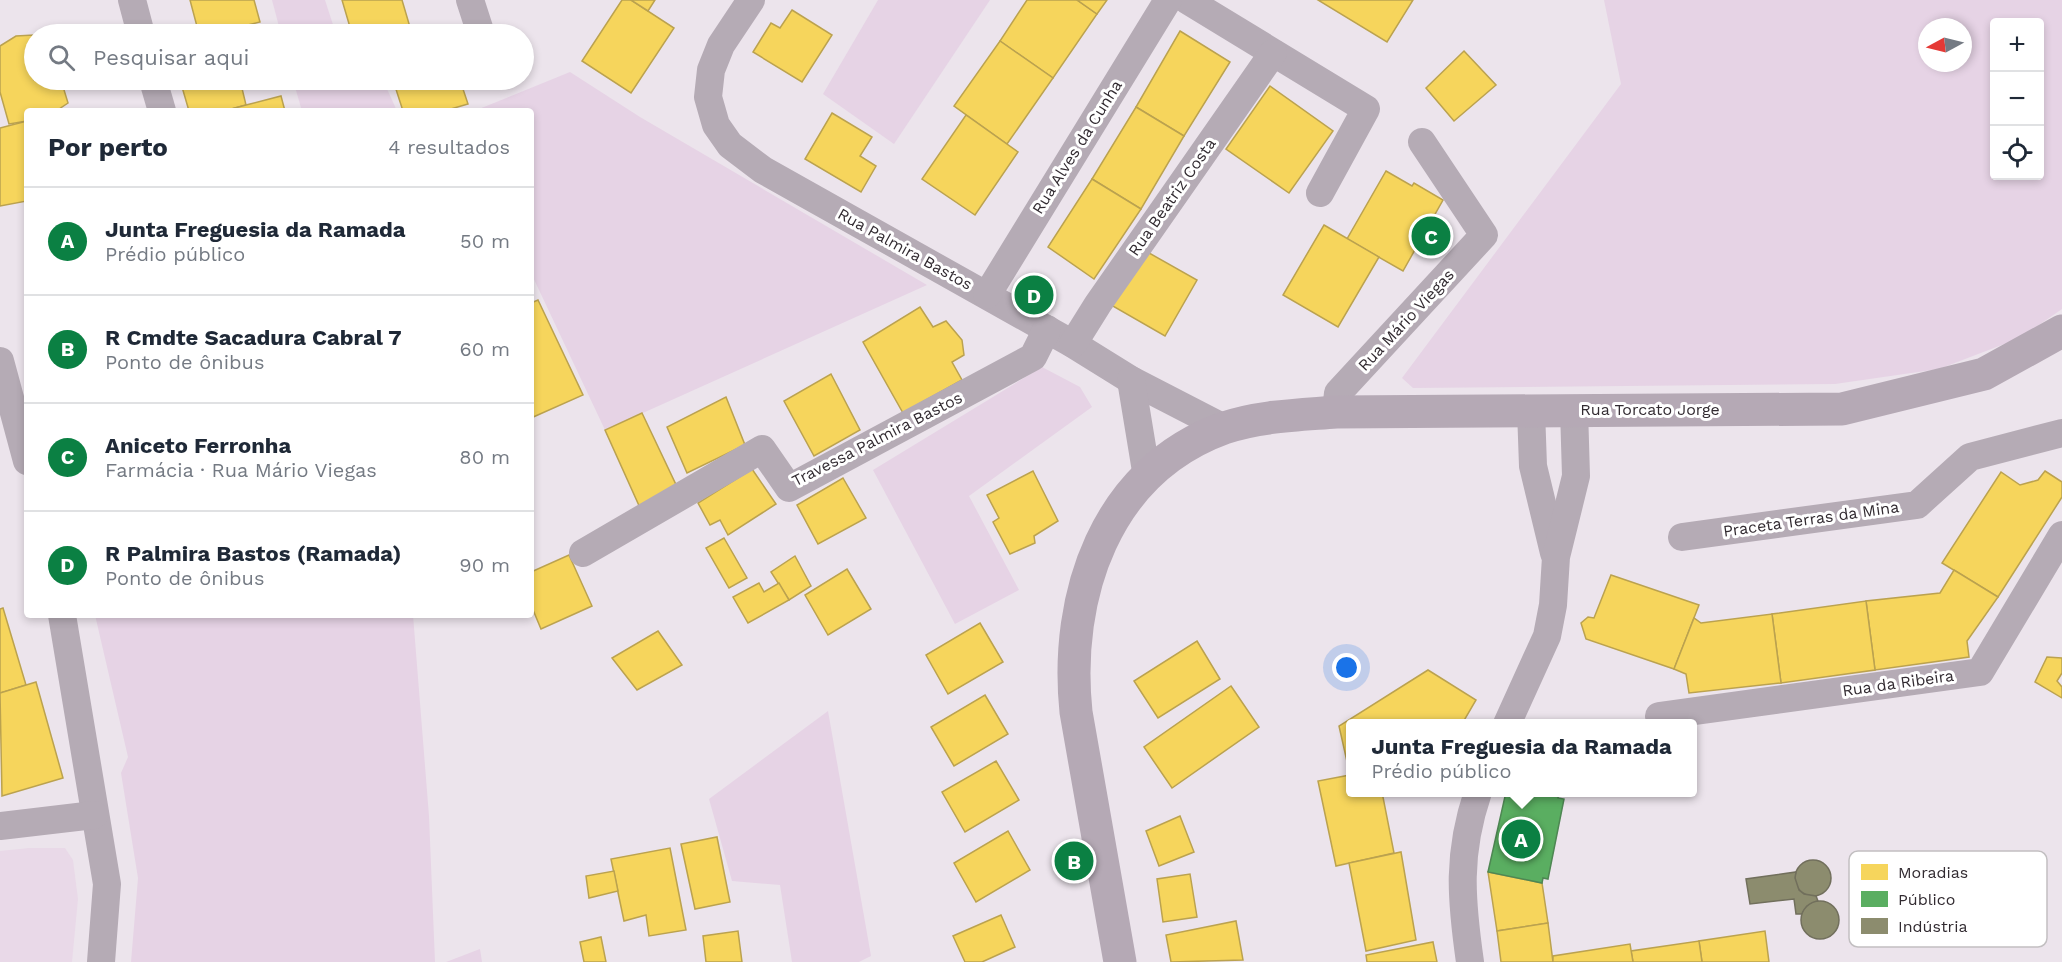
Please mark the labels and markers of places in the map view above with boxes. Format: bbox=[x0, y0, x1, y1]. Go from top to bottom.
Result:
pin: C bbox=[1412, 214, 1450, 258]
pin: D bbox=[1014, 272, 1054, 318]
pin: A bbox=[1502, 816, 1540, 862]
pin: B bbox=[1054, 838, 1094, 884]

